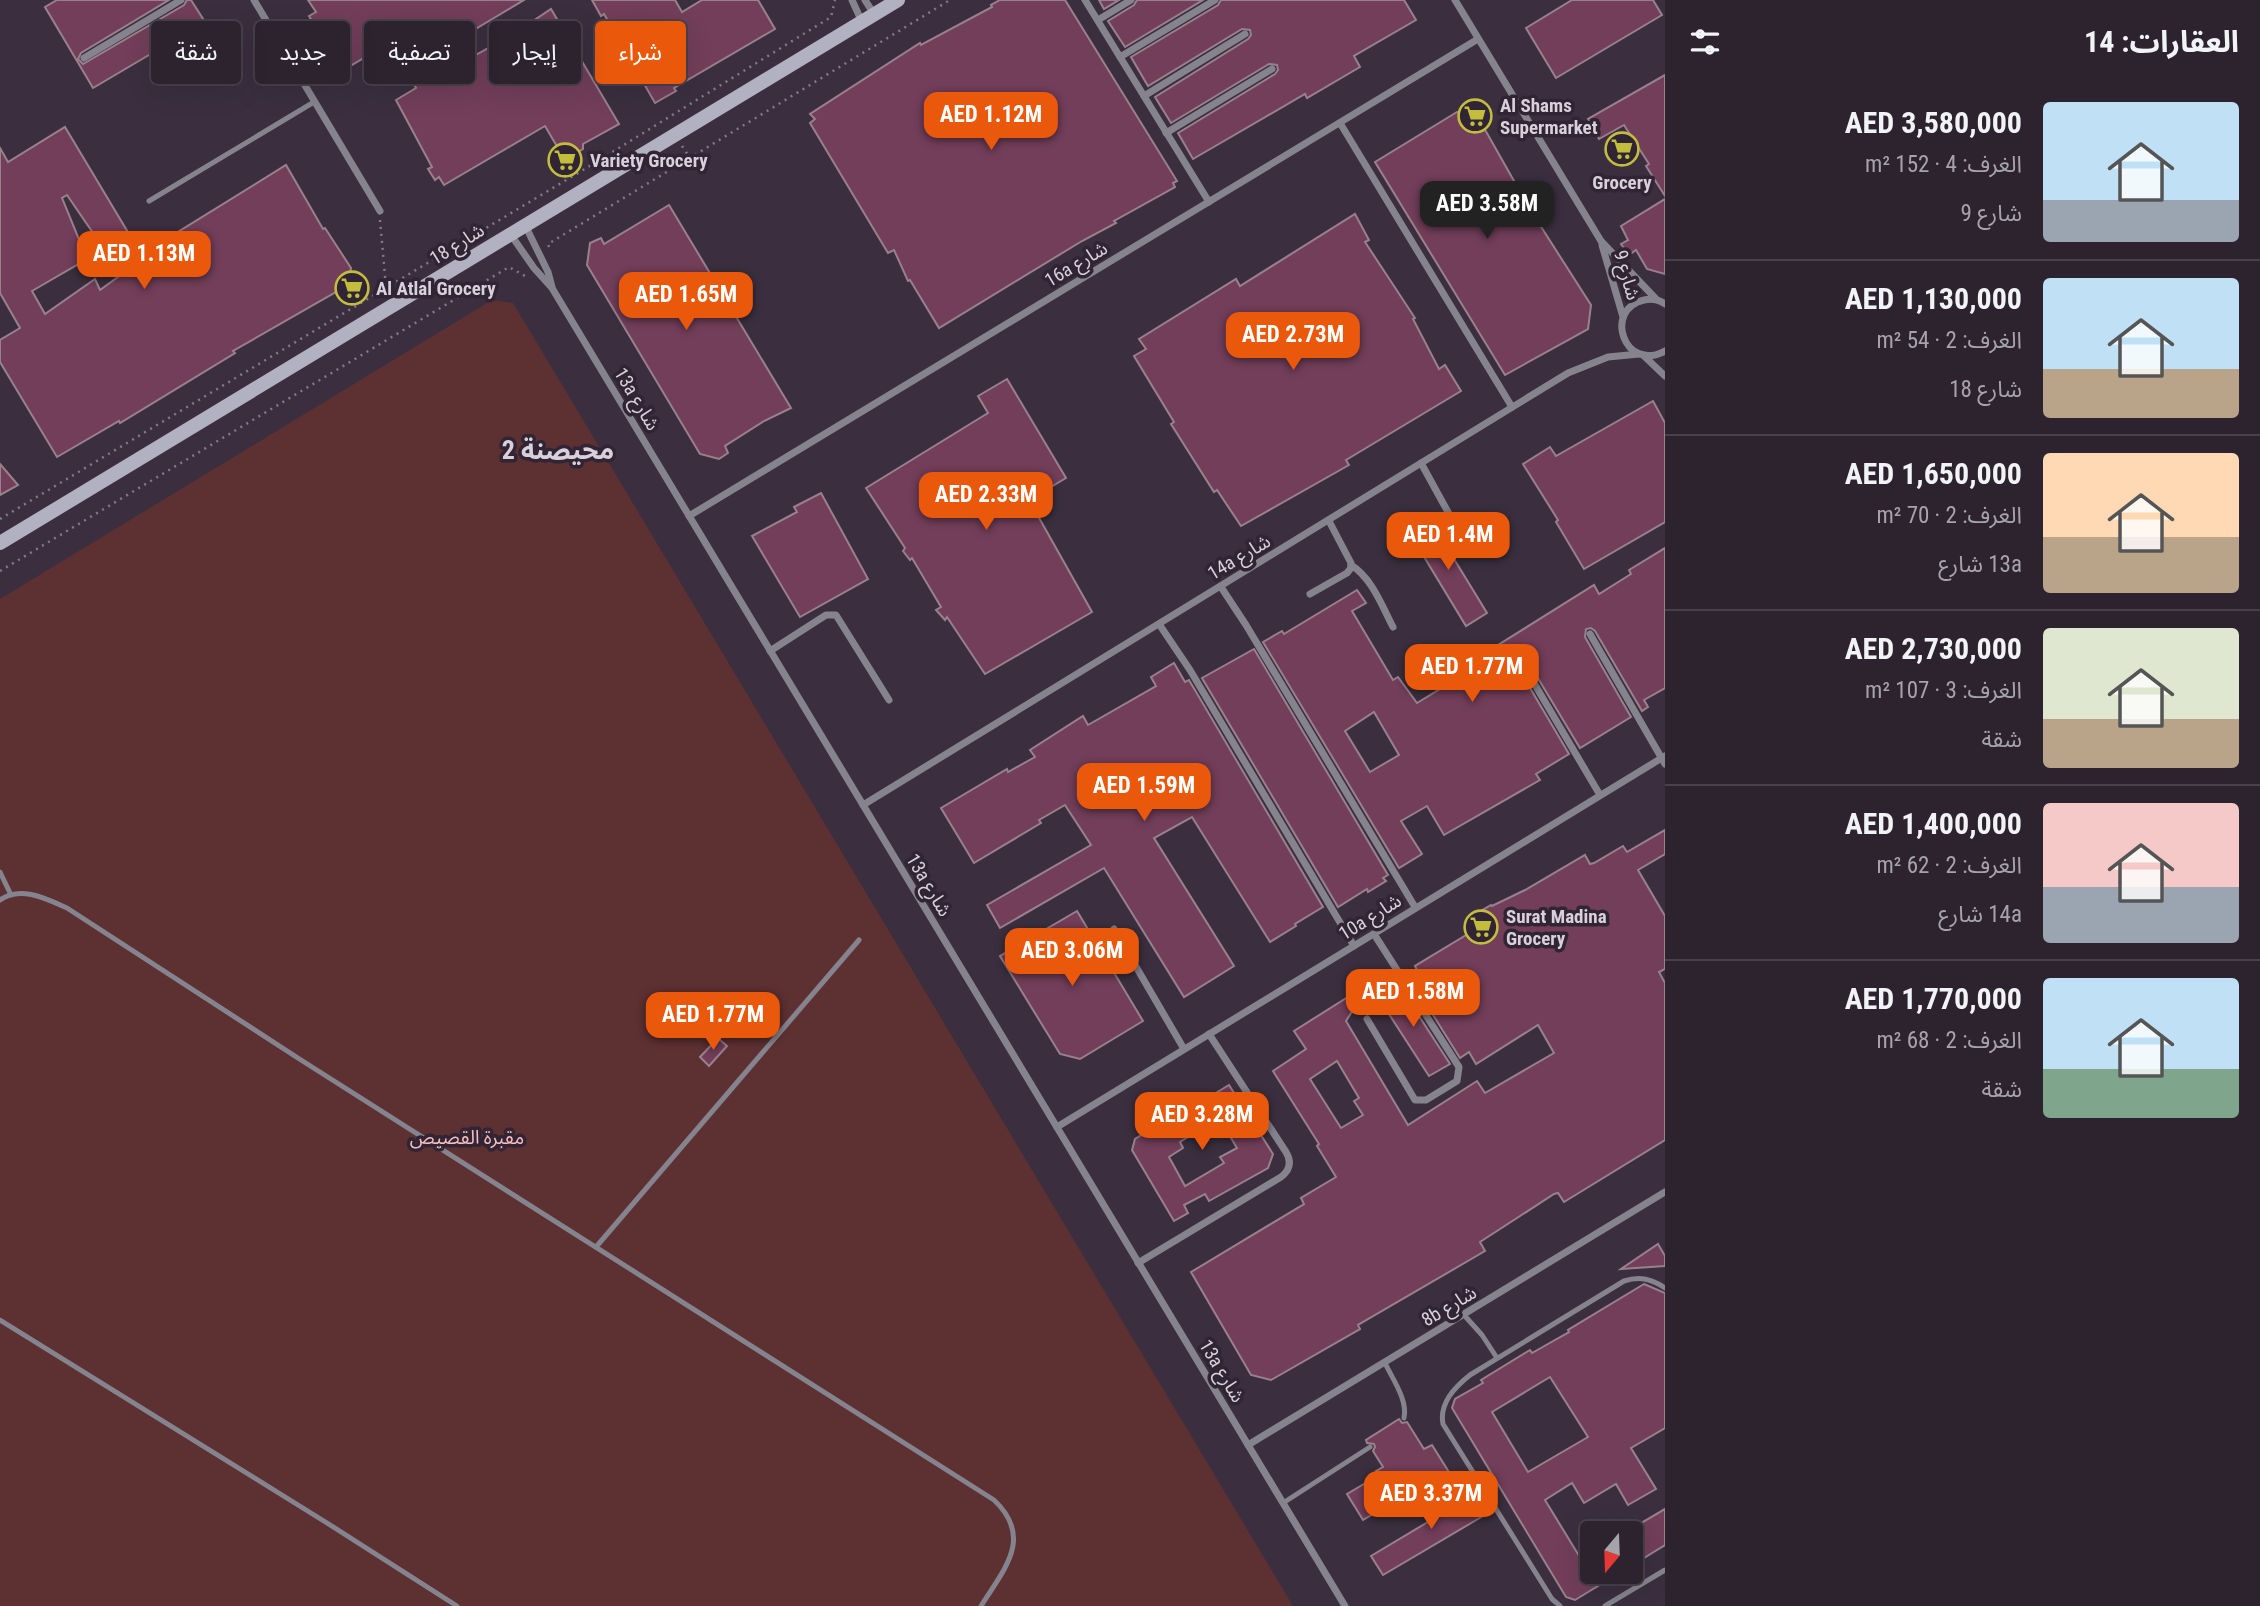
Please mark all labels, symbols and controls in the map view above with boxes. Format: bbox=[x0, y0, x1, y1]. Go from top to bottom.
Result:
chip: شقة bbox=[151, 21, 241, 84]
chip: جديد bbox=[255, 21, 350, 84]
chip: تصفية bbox=[364, 21, 475, 84]
chip: إيجار bbox=[489, 21, 581, 84]
chip: شراء bbox=[595, 21, 686, 84]
icon: filters bbox=[1686, 23, 1724, 61]
text: العقارات: 14 bbox=[2084, 24, 2239, 59]
pin: AED 1.12M bbox=[911, 92, 1071, 152]
place label: Al Shams Supermarket bbox=[1500, 94, 1598, 139]
supermarket icon: Al Shams Supermarket bbox=[1456, 97, 1494, 135]
text: AED 1.12M bbox=[940, 101, 1042, 128]
text: AED 3,580,000 bbox=[1845, 105, 2022, 140]
supermarket icon: Grocery bbox=[1603, 130, 1641, 168]
icon: home bbox=[2099, 130, 2183, 214]
supermarket icon: Variety Grocery bbox=[546, 141, 584, 179]
place label: Variety Grocery bbox=[590, 149, 708, 172]
text: الغرف: 4 · 152 m² bbox=[1865, 151, 2022, 178]
place label: Grocery bbox=[1592, 171, 1652, 194]
pin: AED 3.58M bbox=[1407, 182, 1567, 241]
text: AED 3.58M bbox=[1436, 190, 1538, 217]
text: شارع 9 bbox=[1961, 200, 2022, 227]
street label: شارع 18 bbox=[425, 218, 490, 271]
pin: AED 1.13M bbox=[64, 232, 224, 291]
street label: 16a شارع bbox=[1040, 236, 1113, 293]
text: AED 1.13M bbox=[93, 240, 195, 267]
street label: شارع 9 bbox=[1607, 247, 1645, 303]
supermarket icon: Al Atlal Grocery bbox=[333, 269, 371, 307]
pin: AED 1.65M bbox=[606, 272, 766, 332]
place label: Al Atlal Grocery bbox=[376, 277, 496, 300]
text: AED 1.65M bbox=[635, 281, 737, 308]
text: AED 1,130,000 bbox=[1845, 281, 2022, 316]
icon: home bbox=[2099, 306, 2183, 390]
pin: AED 2.73M bbox=[1213, 312, 1373, 372]
text: AED 2.73M bbox=[1242, 321, 1344, 348]
text: الغرف: 2 · 54 m² bbox=[1876, 327, 2022, 354]
street label: 13a شارع bbox=[608, 363, 665, 436]
text: شارع 18 bbox=[1949, 376, 2022, 403]
district label: محيصنة 2 bbox=[502, 435, 614, 465]
text: AED 1,650,000 bbox=[1845, 456, 2022, 491]
pin: AED 2.33M bbox=[906, 472, 1066, 532]
text: AED 2.33M bbox=[935, 481, 1037, 508]
icon: home bbox=[2099, 481, 2183, 565]
text: الغرف: 2 · 70 m² bbox=[1876, 502, 2022, 529]
pin: AED 1.4M bbox=[1376, 512, 1520, 572]
text: AED 1.4M bbox=[1403, 521, 1493, 548]
street label: 14a شارع bbox=[1203, 529, 1276, 586]
text: 13a شارع bbox=[1938, 551, 2022, 578]
text: AED 2,730,000 bbox=[1845, 631, 2022, 666]
pin: AED 1.77M bbox=[1392, 644, 1552, 704]
text: AED 1.77M bbox=[1421, 653, 1523, 680]
icon: home bbox=[2099, 656, 2183, 740]
text: الغرف: 3 · 107 m² bbox=[1865, 677, 2022, 704]
text: شقة bbox=[1981, 726, 2022, 753]
pin: AED 1.59M bbox=[1064, 764, 1224, 823]
text: AED 1.59M bbox=[1093, 772, 1195, 799]
text: AED 1,400,000 bbox=[1845, 806, 2022, 841]
icon: home bbox=[2099, 831, 2183, 915]
street label: 13a شارع bbox=[900, 849, 957, 922]
text: الغرف: 2 · 62 m² bbox=[1876, 852, 2022, 879]
street label: 10a شارع bbox=[1335, 889, 1407, 947]
text: 14a شارع bbox=[1938, 901, 2022, 928]
place label: Surat Madina Grocery bbox=[1506, 905, 1607, 950]
supermarket icon: Surat Madina Grocery bbox=[1462, 908, 1500, 946]
pin: AED 3.06M bbox=[992, 928, 1152, 988]
text: AED 3.06M bbox=[1021, 937, 1123, 964]
pin: AED 1.58M bbox=[1333, 970, 1493, 1029]
text: AED 1.58M bbox=[1362, 978, 1464, 1005]
text: AED 1,770,000 bbox=[1845, 981, 2022, 1016]
pin: AED 1.77M bbox=[633, 992, 793, 1052]
text: AED 1.77M bbox=[662, 1001, 764, 1028]
icon: home bbox=[2099, 1006, 2183, 1090]
text: الغرف: 2 · 68 m² bbox=[1876, 1027, 2022, 1054]
text: شقة bbox=[1981, 1076, 2022, 1103]
pin: AED 3.28M bbox=[1122, 1092, 1282, 1152]
text: AED 3.28M bbox=[1151, 1101, 1253, 1128]
park label: مقبرة القصيص bbox=[410, 1126, 524, 1149]
street label: 8b شارع bbox=[1417, 1281, 1482, 1333]
street label: 13a شارع bbox=[1193, 1335, 1250, 1408]
pin: AED 3.37M bbox=[1351, 1472, 1511, 1531]
text: AED 3.37M bbox=[1380, 1480, 1482, 1507]
north arrow bbox=[1580, 1521, 1643, 1584]
map controls bbox=[1580, 1521, 1643, 1584]

